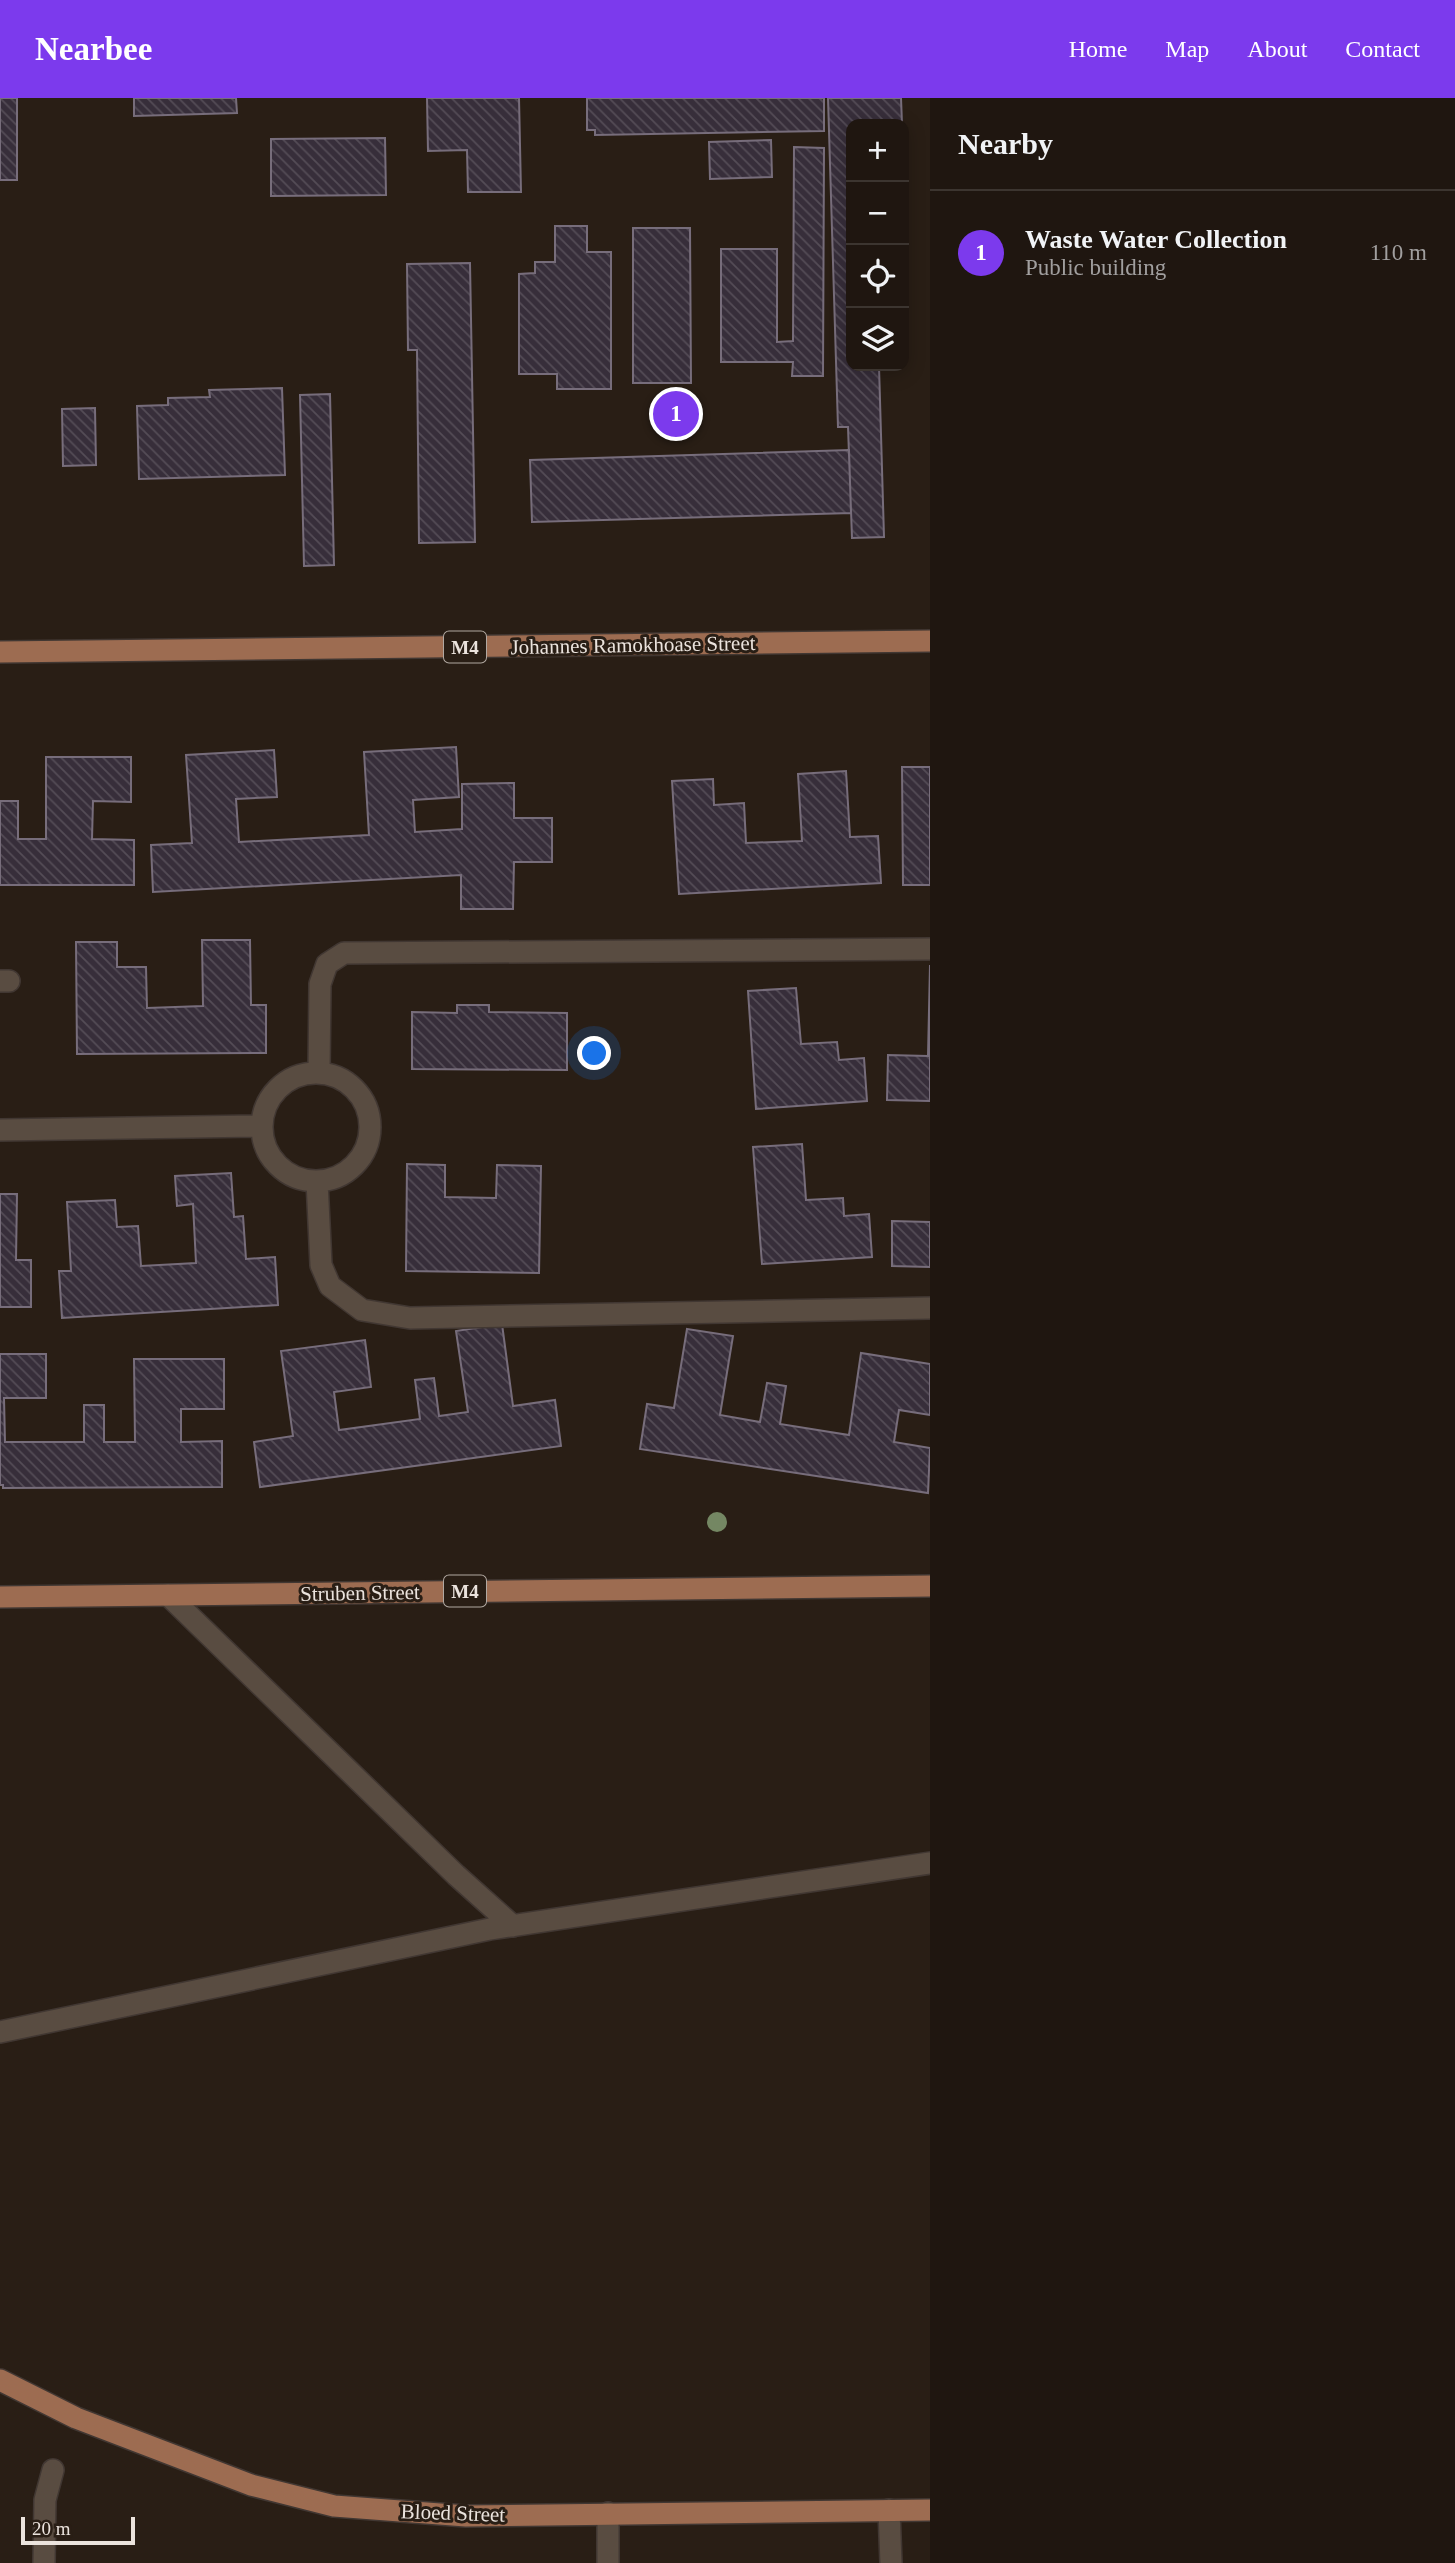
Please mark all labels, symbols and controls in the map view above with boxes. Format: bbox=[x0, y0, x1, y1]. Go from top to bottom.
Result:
text: Nearbee bbox=[35, 31, 152, 67]
text: Home bbox=[1069, 36, 1127, 62]
text: Map bbox=[1165, 36, 1209, 62]
text: About bbox=[1247, 36, 1307, 62]
text: Contact bbox=[1345, 36, 1420, 62]
map controls bbox=[846, 119, 909, 371]
button: + bbox=[846, 119, 909, 182]
text: Nearby bbox=[958, 127, 1053, 160]
button: − bbox=[846, 182, 909, 245]
text: Waste Water Collection bbox=[1025, 225, 1287, 254]
text: 1 bbox=[975, 240, 987, 265]
text: 110 m bbox=[1370, 240, 1427, 265]
button: locate bbox=[846, 245, 909, 308]
text: Public building bbox=[1025, 255, 1166, 280]
button: layers bbox=[846, 308, 909, 371]
pin: 1 bbox=[653, 388, 699, 440]
street label: Johannes Ramokhoase Street bbox=[510, 631, 756, 659]
road number: M4 bbox=[444, 632, 486, 662]
your location bbox=[577, 1036, 611, 1070]
road number: M4 bbox=[444, 1576, 486, 1606]
street label: Struben Street bbox=[300, 1580, 420, 1606]
street label: Bloed Street bbox=[400, 2499, 506, 2527]
scale bar bbox=[21, 2514, 135, 2546]
text: 20 m bbox=[32, 2518, 71, 2539]

